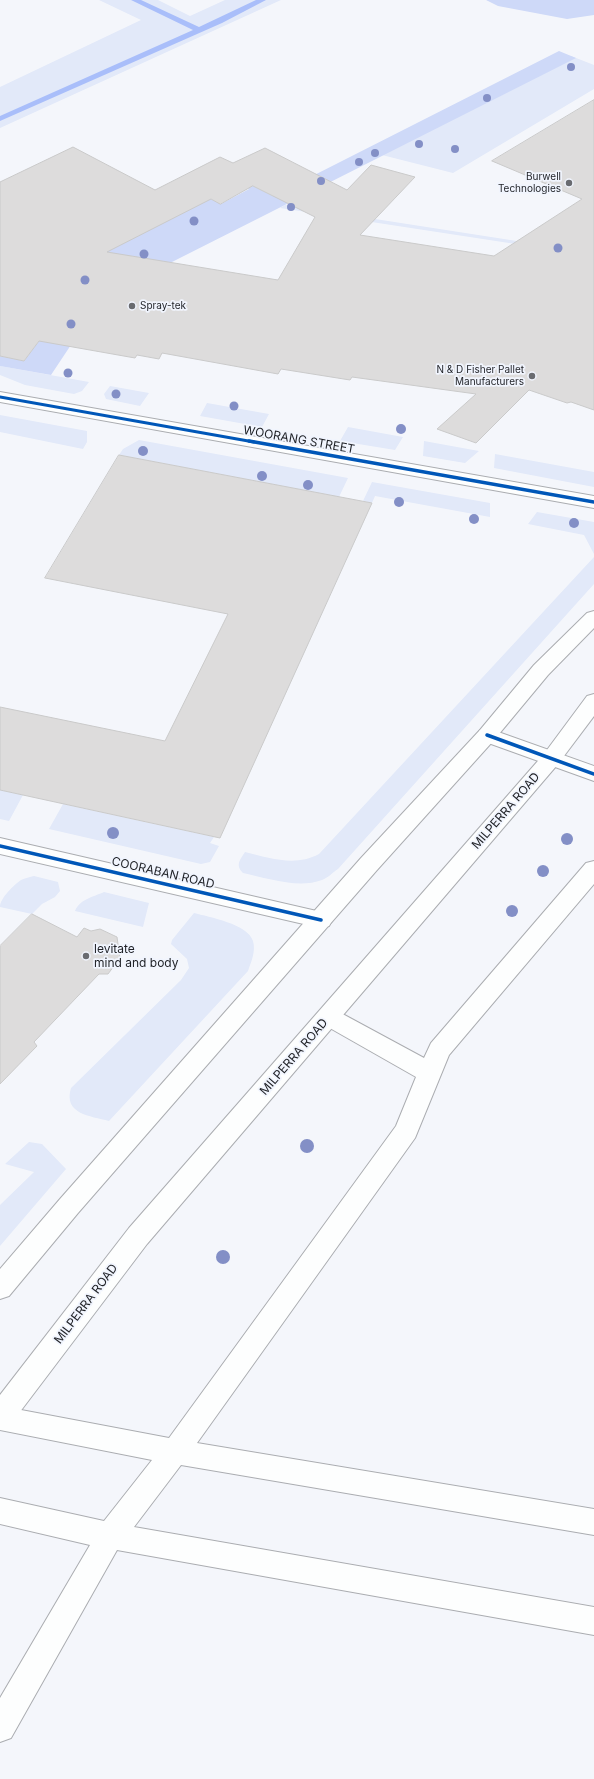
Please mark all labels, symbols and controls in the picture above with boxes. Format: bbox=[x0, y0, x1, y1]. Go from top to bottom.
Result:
place label: Burwell Technologies bbox=[498, 171, 561, 194]
marker: Burwell Technologies bbox=[564, 178, 574, 188]
place label: Spray-tek bbox=[140, 300, 186, 312]
marker: Spray-tek bbox=[127, 301, 137, 311]
place label: N & D Fisher Pallet Manufacturers bbox=[436, 364, 524, 388]
marker: N & D Fisher Pallet Manufacturers bbox=[527, 371, 537, 381]
street label: WOORANG STREET bbox=[242, 423, 356, 457]
street label: MILPERRA ROAD bbox=[469, 770, 543, 852]
street label: COORABAN ROAD bbox=[110, 854, 216, 892]
place label: levitate mind and body bbox=[94, 942, 178, 970]
marker: levitate mind and body bbox=[81, 951, 91, 961]
street label: MILPERRA ROAD bbox=[257, 1016, 331, 1098]
street label: MILPERRA ROAD bbox=[51, 1261, 121, 1347]

